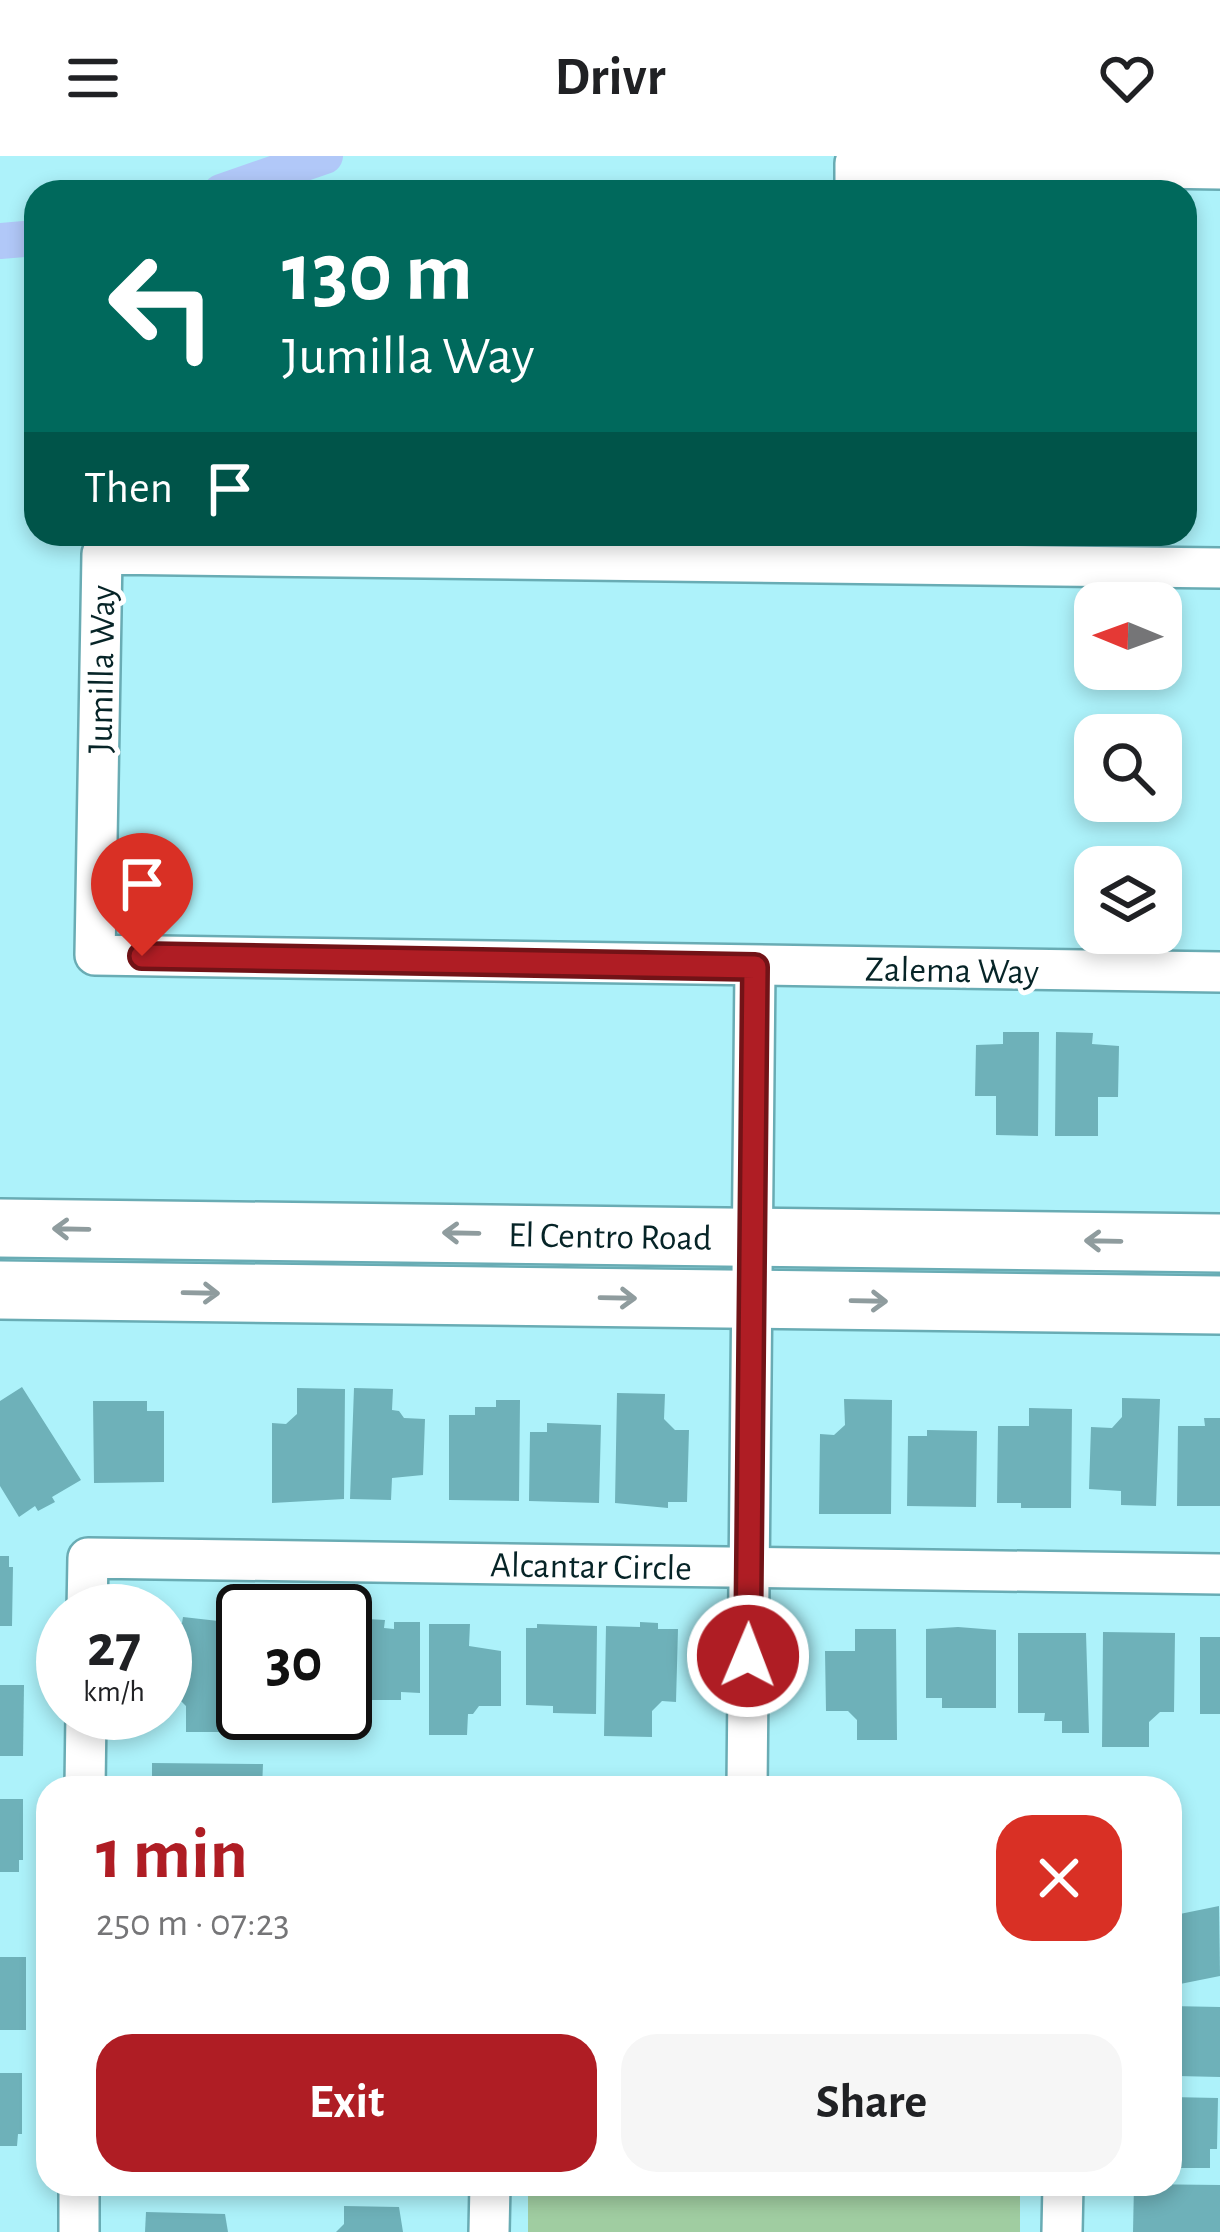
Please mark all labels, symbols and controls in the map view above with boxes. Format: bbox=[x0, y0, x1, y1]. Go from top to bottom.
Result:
icon: menu bbox=[60, 45, 126, 111]
icon: heart bbox=[1094, 45, 1160, 111]
text: Drivr bbox=[555, 51, 665, 105]
icon: left bbox=[84, 228, 240, 384]
text: 130 m bbox=[282, 232, 473, 316]
text: Jumilla Way bbox=[282, 330, 535, 384]
icon: arrive bbox=[197, 456, 263, 522]
text: Then bbox=[84, 466, 173, 511]
north arrow bbox=[1074, 582, 1182, 690]
map controls bbox=[1074, 582, 1182, 954]
street label: Jumilla Way bbox=[83, 585, 121, 754]
button: search bbox=[1074, 714, 1182, 822]
pin bbox=[91, 833, 193, 956]
button: layers bbox=[1074, 846, 1182, 954]
icon: arrive bbox=[109, 851, 175, 917]
street label: Zalema Way bbox=[865, 951, 1039, 991]
street label: El Centro Road bbox=[508, 1217, 712, 1257]
one-way arrow bbox=[52, 1218, 91, 1240]
one-way arrow bbox=[442, 1222, 481, 1244]
one-way arrow bbox=[1084, 1230, 1123, 1253]
one-way arrow bbox=[181, 1281, 220, 1304]
one-way arrow bbox=[597, 1286, 636, 1309]
one-way arrow bbox=[849, 1290, 888, 1312]
street label: Alcantar Circle bbox=[490, 1547, 692, 1587]
speed limit sign: 30 bbox=[216, 1584, 372, 1740]
position arrow bbox=[685, 1593, 811, 1719]
text: 27 bbox=[87, 1617, 141, 1677]
text: km/h bbox=[83, 1677, 145, 1707]
button: close bbox=[996, 1815, 1122, 1941]
text: 1 min bbox=[96, 1819, 248, 1891]
text: 250 m · 07:23 bbox=[96, 1904, 290, 1943]
button: Exit bbox=[96, 2034, 597, 2172]
button: Share bbox=[621, 2034, 1122, 2172]

